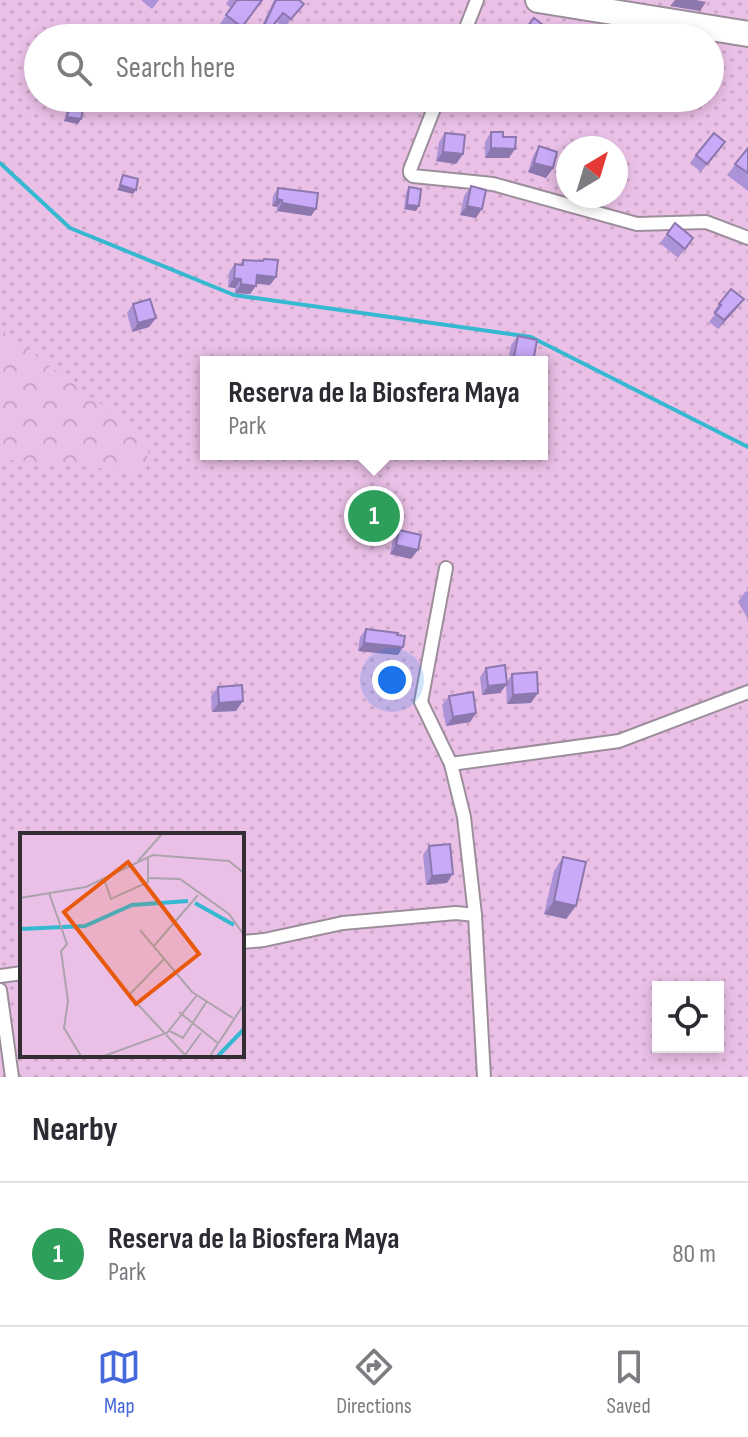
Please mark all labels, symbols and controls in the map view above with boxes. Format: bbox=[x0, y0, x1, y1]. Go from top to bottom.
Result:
search box bbox=[24, 24, 724, 112]
icon: search bbox=[52, 46, 96, 90]
text: Search here bbox=[116, 50, 235, 86]
north arrow bbox=[556, 136, 628, 208]
popup bbox=[200, 356, 548, 460]
text: Reserva de la Biosfera Maya bbox=[228, 375, 520, 411]
text: Park bbox=[228, 411, 266, 442]
pin: 1 bbox=[348, 486, 400, 546]
your location bbox=[372, 660, 412, 700]
inset map bbox=[20, 833, 244, 1057]
map controls bbox=[652, 981, 724, 1053]
button: locate bbox=[652, 981, 724, 1053]
text: Nearby bbox=[32, 1109, 118, 1150]
text: Reserva de la Biosfera Maya bbox=[108, 1221, 400, 1257]
text: 1 bbox=[53, 1239, 63, 1270]
text: 80 m bbox=[672, 1239, 716, 1270]
text: Park bbox=[108, 1257, 146, 1288]
tab: Map bbox=[97, 1345, 141, 1420]
tab: Directions bbox=[336, 1345, 412, 1420]
tab: Saved bbox=[607, 1345, 651, 1420]

